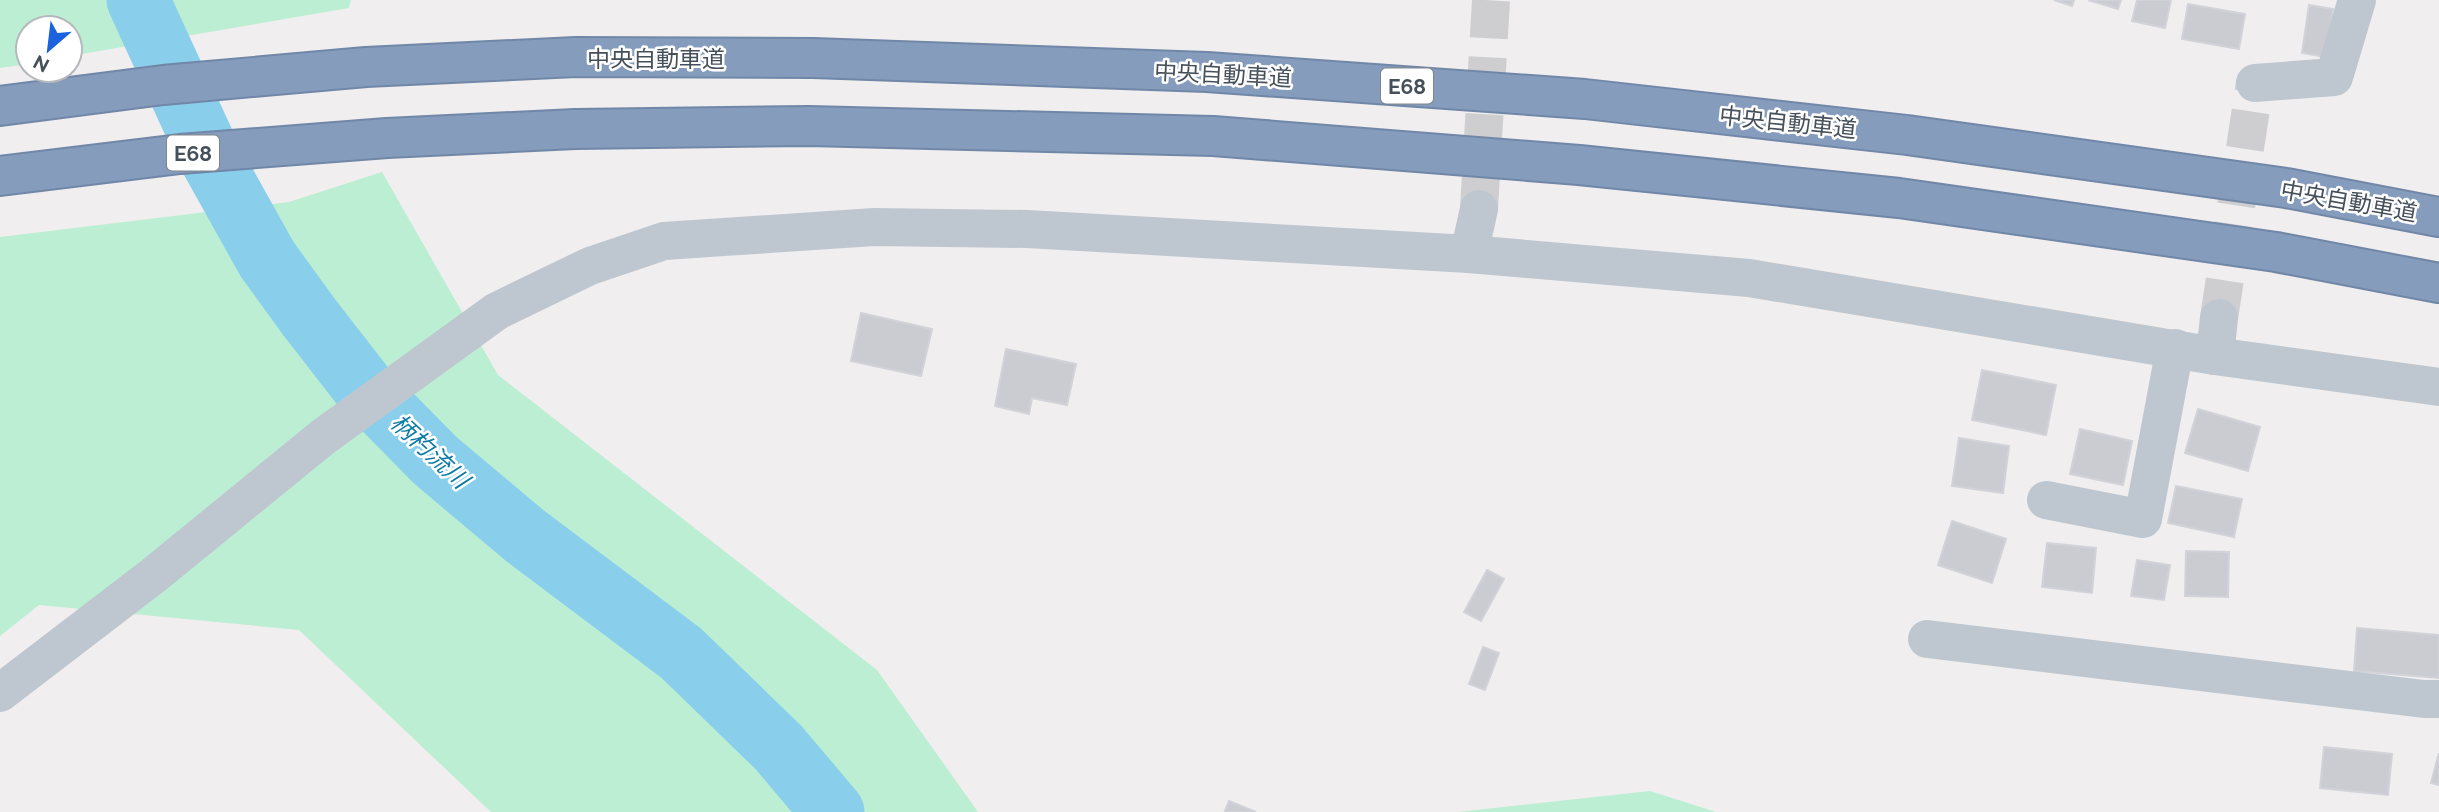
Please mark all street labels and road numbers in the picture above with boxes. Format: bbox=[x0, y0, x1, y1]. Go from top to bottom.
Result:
street label: 中央自動車道 bbox=[587, 45, 725, 72]
street label: 中央自動車道 bbox=[1153, 57, 1293, 91]
road number: E68 bbox=[1381, 68, 1433, 104]
street label: 中央自動車道 bbox=[1718, 101, 1858, 143]
road number: E68 bbox=[167, 136, 219, 170]
street label: 中央自動車道 bbox=[2279, 176, 2419, 226]

